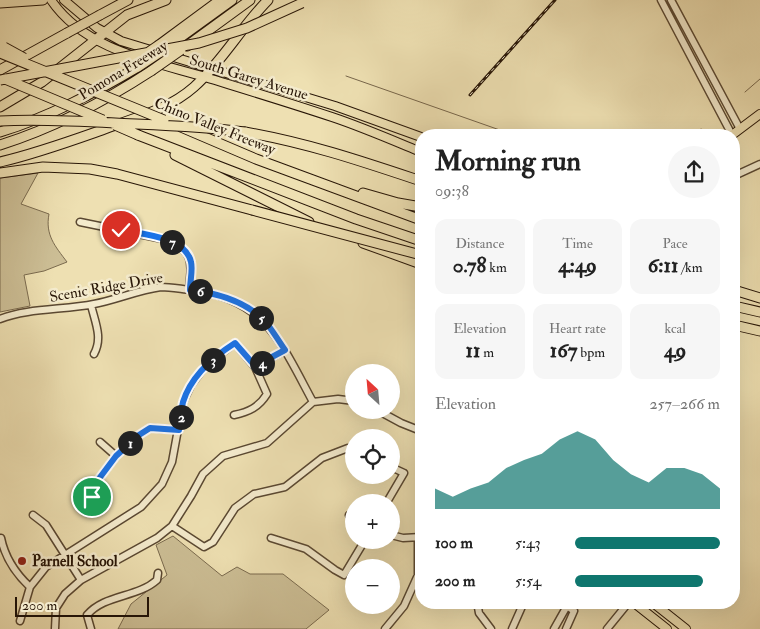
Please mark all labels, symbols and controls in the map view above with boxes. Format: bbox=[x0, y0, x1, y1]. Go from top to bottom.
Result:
street label: Pomona Freeway bbox=[75, 36, 172, 104]
street label: South Garey Avenue bbox=[187, 50, 310, 105]
street label: Chino Valley Freeway bbox=[151, 93, 279, 160]
text: Morning run bbox=[435, 144, 581, 179]
button: share bbox=[668, 146, 720, 198]
text: 09:38 bbox=[435, 181, 469, 201]
pin bbox=[100, 209, 142, 251]
icon: check bbox=[107, 216, 135, 244]
pin: 7 bbox=[160, 230, 184, 254]
text: 7 bbox=[169, 234, 176, 251]
text: Distance bbox=[455, 235, 504, 252]
text: Time bbox=[562, 235, 593, 252]
text: Pace bbox=[663, 235, 688, 252]
text: 0.78 bbox=[453, 252, 486, 279]
text: 4:49 bbox=[558, 252, 597, 279]
text: 6:11 bbox=[648, 252, 678, 279]
text: km bbox=[486, 259, 507, 276]
text: /km bbox=[678, 259, 703, 276]
street label: Scenic Ridge Drive bbox=[48, 268, 164, 307]
pin: 6 bbox=[188, 278, 212, 304]
text: 6 bbox=[197, 283, 204, 300]
pin: 5 bbox=[248, 306, 274, 330]
text: 5 bbox=[258, 310, 265, 327]
text: Elevation bbox=[453, 320, 507, 337]
text: Heart rate bbox=[549, 320, 606, 337]
text: kcal bbox=[664, 320, 686, 337]
text: 11 bbox=[465, 337, 480, 364]
text: 167 bbox=[550, 337, 577, 364]
text: 49 bbox=[664, 337, 686, 364]
text: m bbox=[480, 344, 494, 361]
text: bpm bbox=[577, 344, 605, 361]
pin: 3 bbox=[200, 348, 226, 372]
pin: 4 bbox=[250, 350, 274, 376]
text: 3 bbox=[211, 352, 216, 369]
text: 4 bbox=[259, 355, 266, 372]
north arrow bbox=[345, 364, 400, 419]
map controls bbox=[345, 364, 400, 614]
text: Elevation bbox=[435, 394, 496, 414]
text: 257–266 m bbox=[649, 394, 720, 414]
pin: 2 bbox=[168, 404, 194, 430]
text: 2 bbox=[178, 409, 185, 426]
button: locate bbox=[345, 429, 400, 484]
pin: 1 bbox=[118, 430, 142, 456]
text: 1 bbox=[128, 435, 133, 452]
pin bbox=[71, 476, 113, 518]
icon: arrive bbox=[78, 483, 106, 511]
button: + bbox=[345, 494, 400, 549]
text: 100 m bbox=[435, 533, 473, 553]
text: 5:43 bbox=[515, 533, 541, 553]
place label: Parnell School bbox=[32, 552, 118, 571]
marker: Parnell School bbox=[16, 555, 28, 567]
button: − bbox=[345, 559, 400, 614]
text: 200 m bbox=[435, 571, 475, 591]
text: 5:54 bbox=[515, 571, 541, 591]
scale bar bbox=[15, 594, 149, 617]
text: 200 m bbox=[22, 597, 57, 614]

